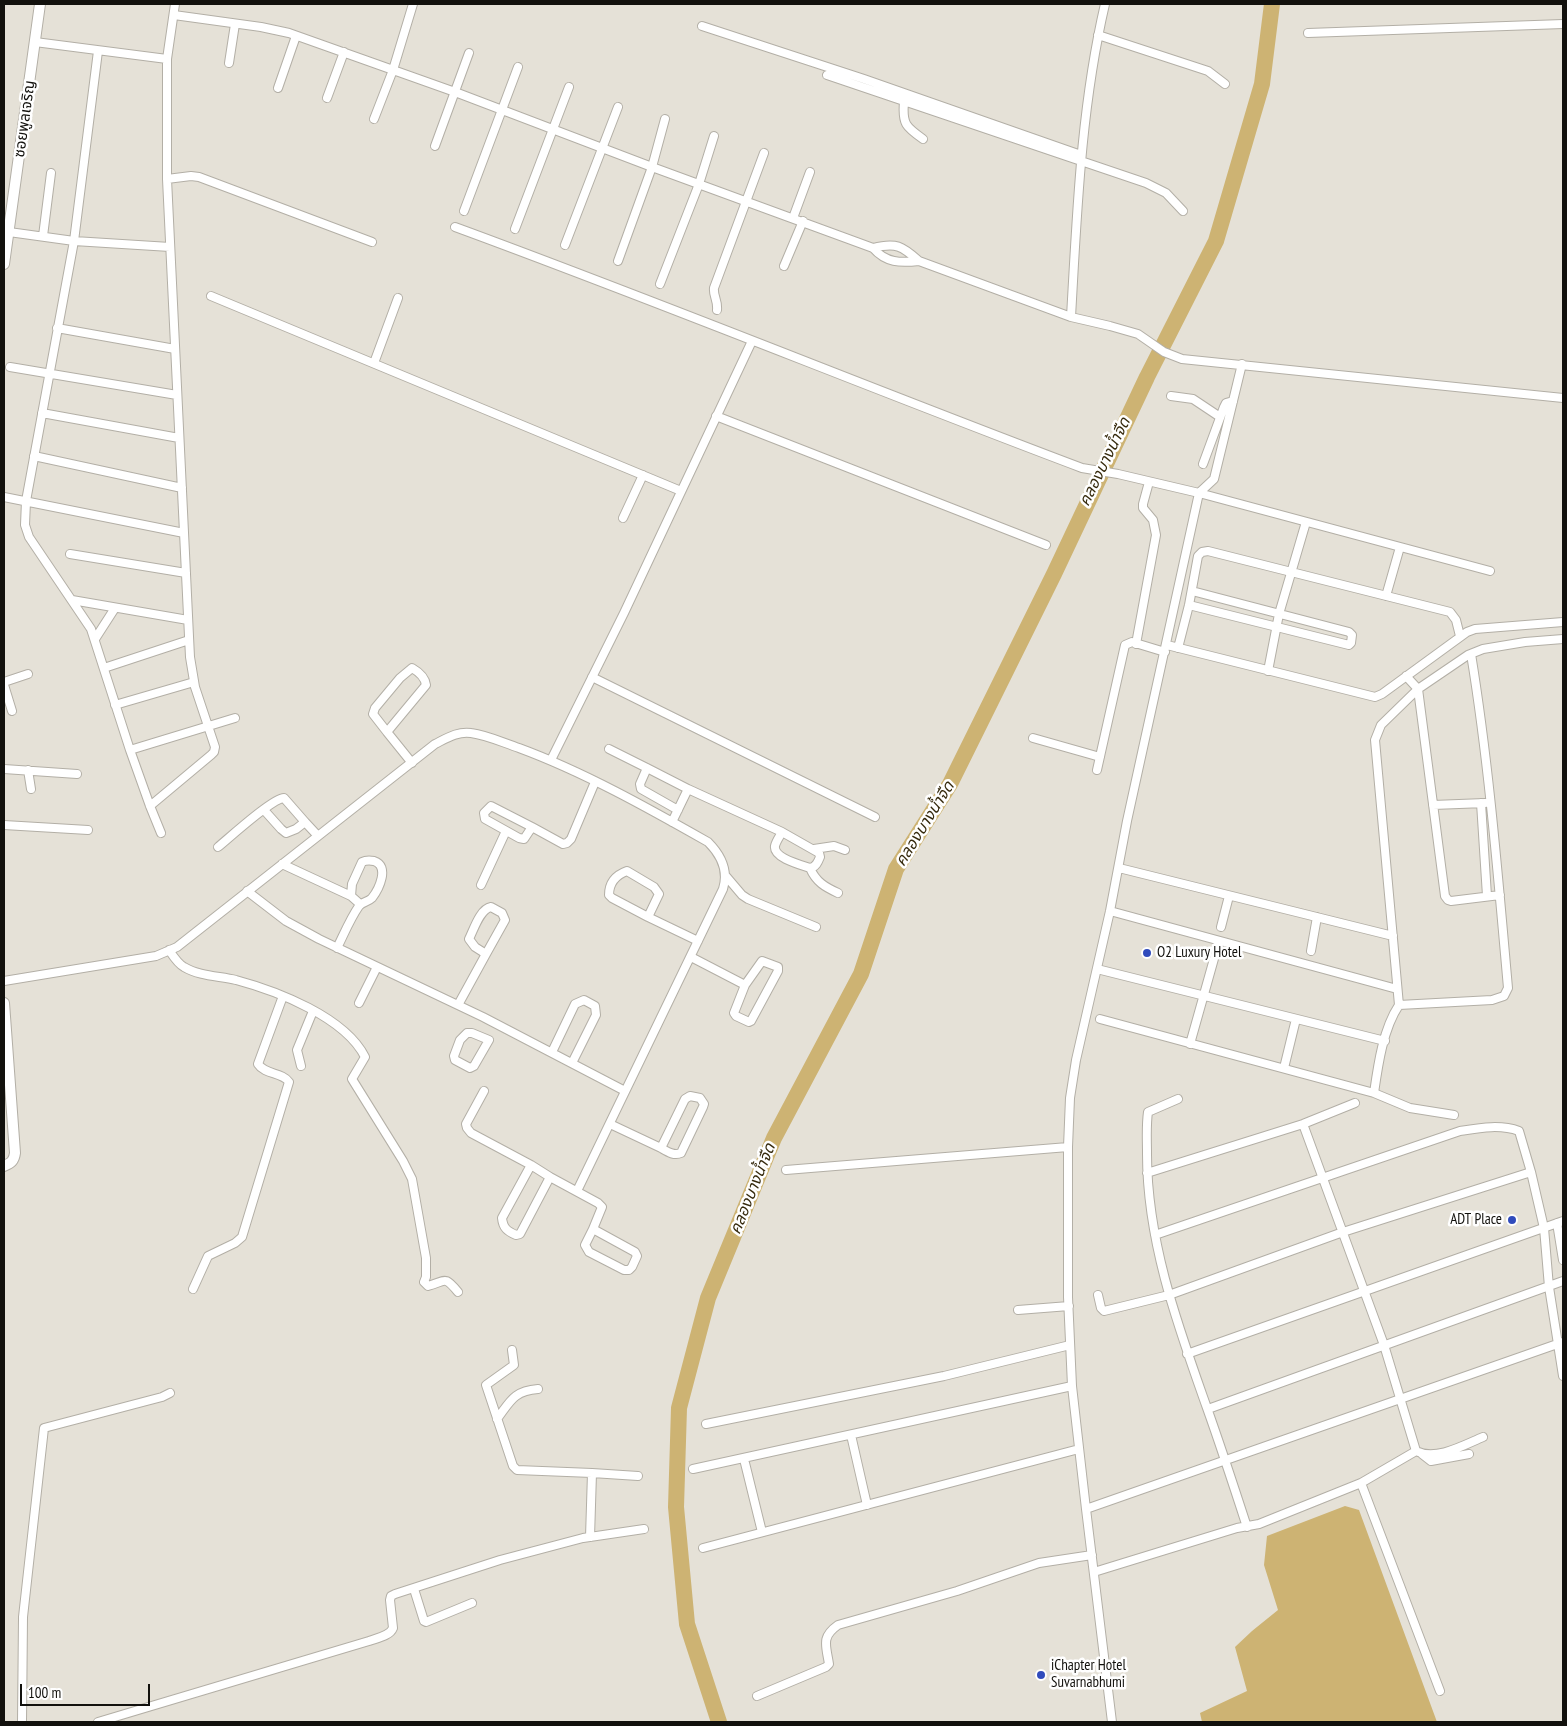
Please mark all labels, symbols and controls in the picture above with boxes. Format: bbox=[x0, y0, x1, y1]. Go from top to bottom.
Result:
street label: ซอยพูลเจริญ bbox=[11, 79, 39, 159]
water label: คลองบางน้ำจืด bbox=[1075, 415, 1135, 509]
water label: คลองบางน้ำจืด bbox=[891, 778, 959, 870]
place label: O2 Luxury Hotel bbox=[1157, 944, 1242, 962]
marker: O2 Luxury Hotel bbox=[1141, 947, 1153, 959]
water label: คลองบางน้ำจืด bbox=[726, 1141, 780, 1237]
place label: ADT Place bbox=[1450, 1211, 1502, 1229]
marker: ADT Place bbox=[1506, 1214, 1518, 1226]
place label: iChapter Hotel Suvarnabhumi bbox=[1051, 1657, 1126, 1692]
marker: iChapter Hotel Suvarnabhumi bbox=[1035, 1669, 1047, 1681]
scale bar bbox=[22, 1674, 152, 1706]
text: 100 m bbox=[28, 1683, 61, 1702]

